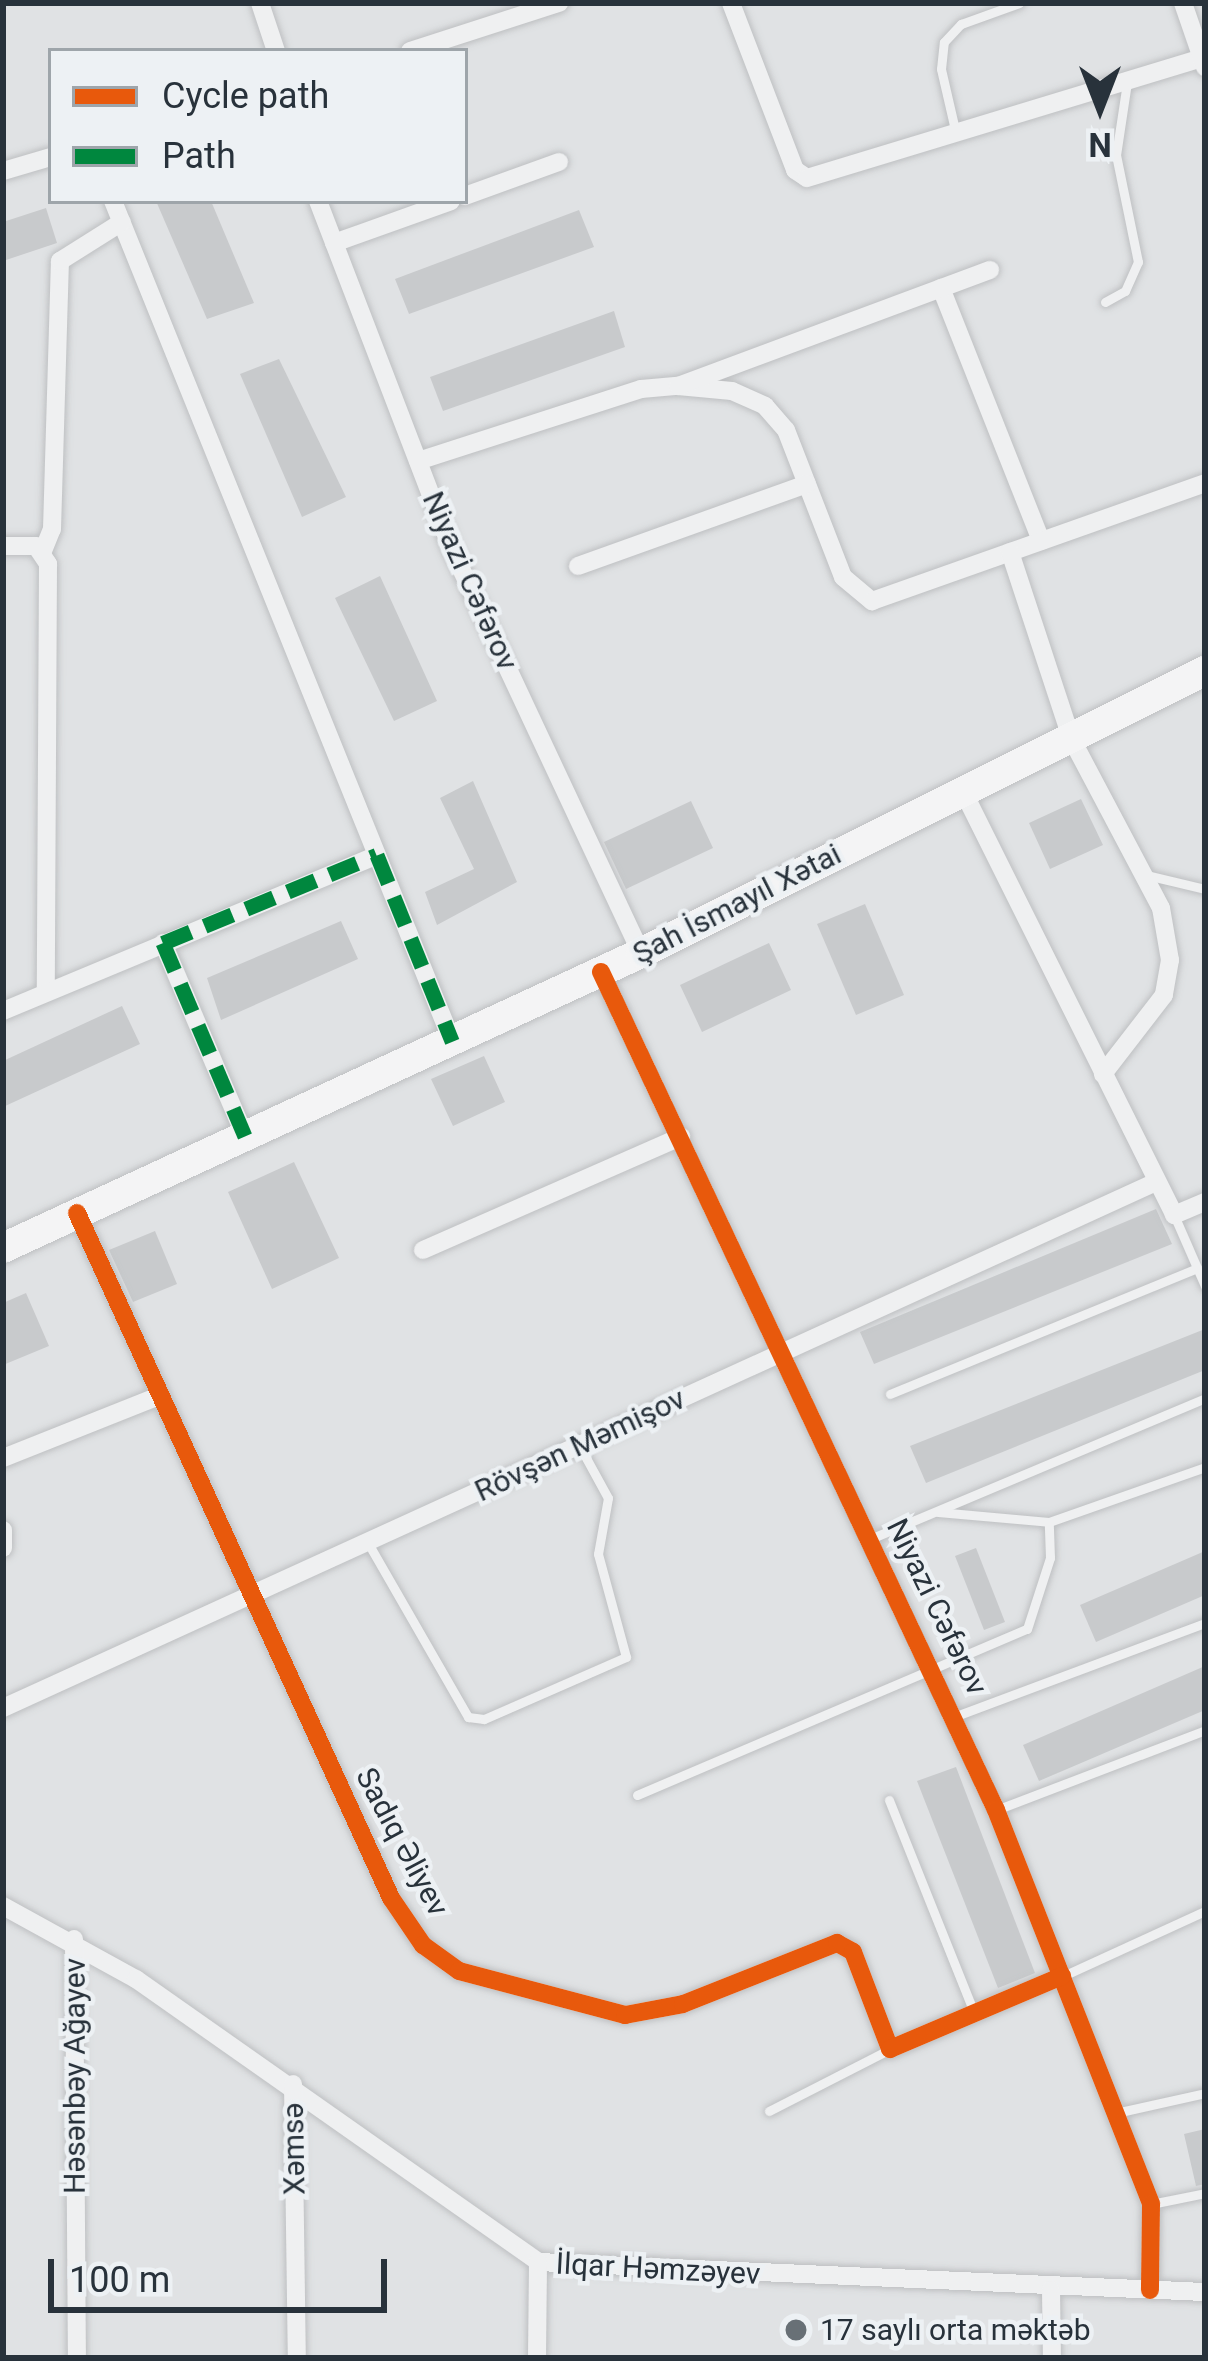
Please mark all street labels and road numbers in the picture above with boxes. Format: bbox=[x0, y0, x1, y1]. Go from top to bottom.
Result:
street label: Niyazi Cəfərov bbox=[415, 486, 525, 676]
street label: Şah İsmayıl Xətai bbox=[627, 836, 847, 972]
street label: Rövşən Məmişov bbox=[469, 1381, 691, 1509]
street label: Niyazi Cəfərov bbox=[879, 1513, 995, 1701]
street label: Sadıq Əliyev bbox=[348, 1762, 456, 1922]
street label: Həsənbəy Ağayev bbox=[57, 1958, 93, 2194]
street label: Xəmsə bbox=[275, 2103, 313, 2195]
street label: İlqar Həmzəyev bbox=[555, 2246, 761, 2292]

